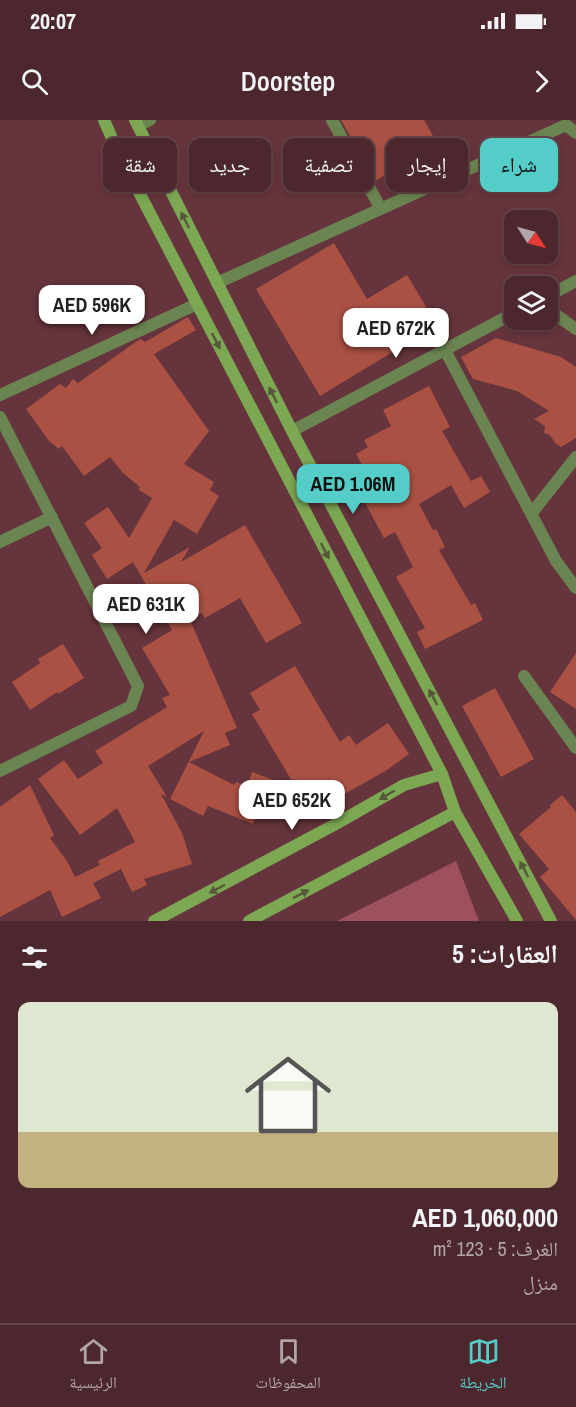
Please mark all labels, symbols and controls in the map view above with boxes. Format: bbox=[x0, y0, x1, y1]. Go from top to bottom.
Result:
text: 20:07 bbox=[30, 6, 76, 36]
text: Doorstep bbox=[241, 63, 335, 99]
icon: search bbox=[18, 65, 51, 98]
icon: forward bbox=[525, 65, 558, 98]
chip: شقة bbox=[103, 138, 177, 192]
chip: جديد bbox=[189, 138, 271, 192]
chip: تصفية bbox=[283, 138, 374, 192]
chip: إيجار bbox=[386, 138, 468, 192]
chip: شراء bbox=[480, 138, 558, 192]
north arrow bbox=[504, 210, 558, 264]
map controls bbox=[504, 210, 558, 330]
one-way arrow bbox=[180, 212, 190, 229]
button: layers bbox=[504, 276, 558, 330]
pin: AED 596K bbox=[30, 285, 154, 336]
text: AED 596K bbox=[53, 291, 131, 318]
pin: AED 672K bbox=[334, 308, 458, 359]
text: AED 672K bbox=[357, 314, 435, 341]
one-way arrow bbox=[211, 332, 221, 349]
one-way arrow bbox=[268, 386, 278, 403]
pin: AED 1.06M bbox=[284, 464, 422, 515]
text: AED 1.06M bbox=[311, 470, 395, 497]
one-way arrow bbox=[320, 543, 330, 560]
pin: AED 631K bbox=[84, 584, 208, 635]
text: AED 631K bbox=[107, 590, 185, 617]
one-way arrow bbox=[428, 688, 438, 706]
pin: AED 652K bbox=[230, 780, 354, 831]
text: AED 652K bbox=[253, 786, 331, 813]
one-way arrow bbox=[379, 789, 396, 799]
one-way arrow bbox=[519, 861, 529, 878]
one-way arrow bbox=[208, 884, 225, 894]
one-way arrow bbox=[293, 889, 310, 899]
text: العقارات: 5 bbox=[452, 936, 558, 971]
icon: filters bbox=[18, 941, 51, 974]
icon: home bbox=[234, 1041, 342, 1149]
text: AED 1,060,000 bbox=[412, 1200, 558, 1235]
text: الغرف: 5 · 123 m² bbox=[433, 1235, 558, 1262]
text: منزل bbox=[523, 1269, 558, 1296]
tab: الرئيسية bbox=[69, 1335, 117, 1398]
tab: المحفوظات bbox=[256, 1335, 321, 1398]
tab: الخريطة bbox=[460, 1335, 507, 1398]

